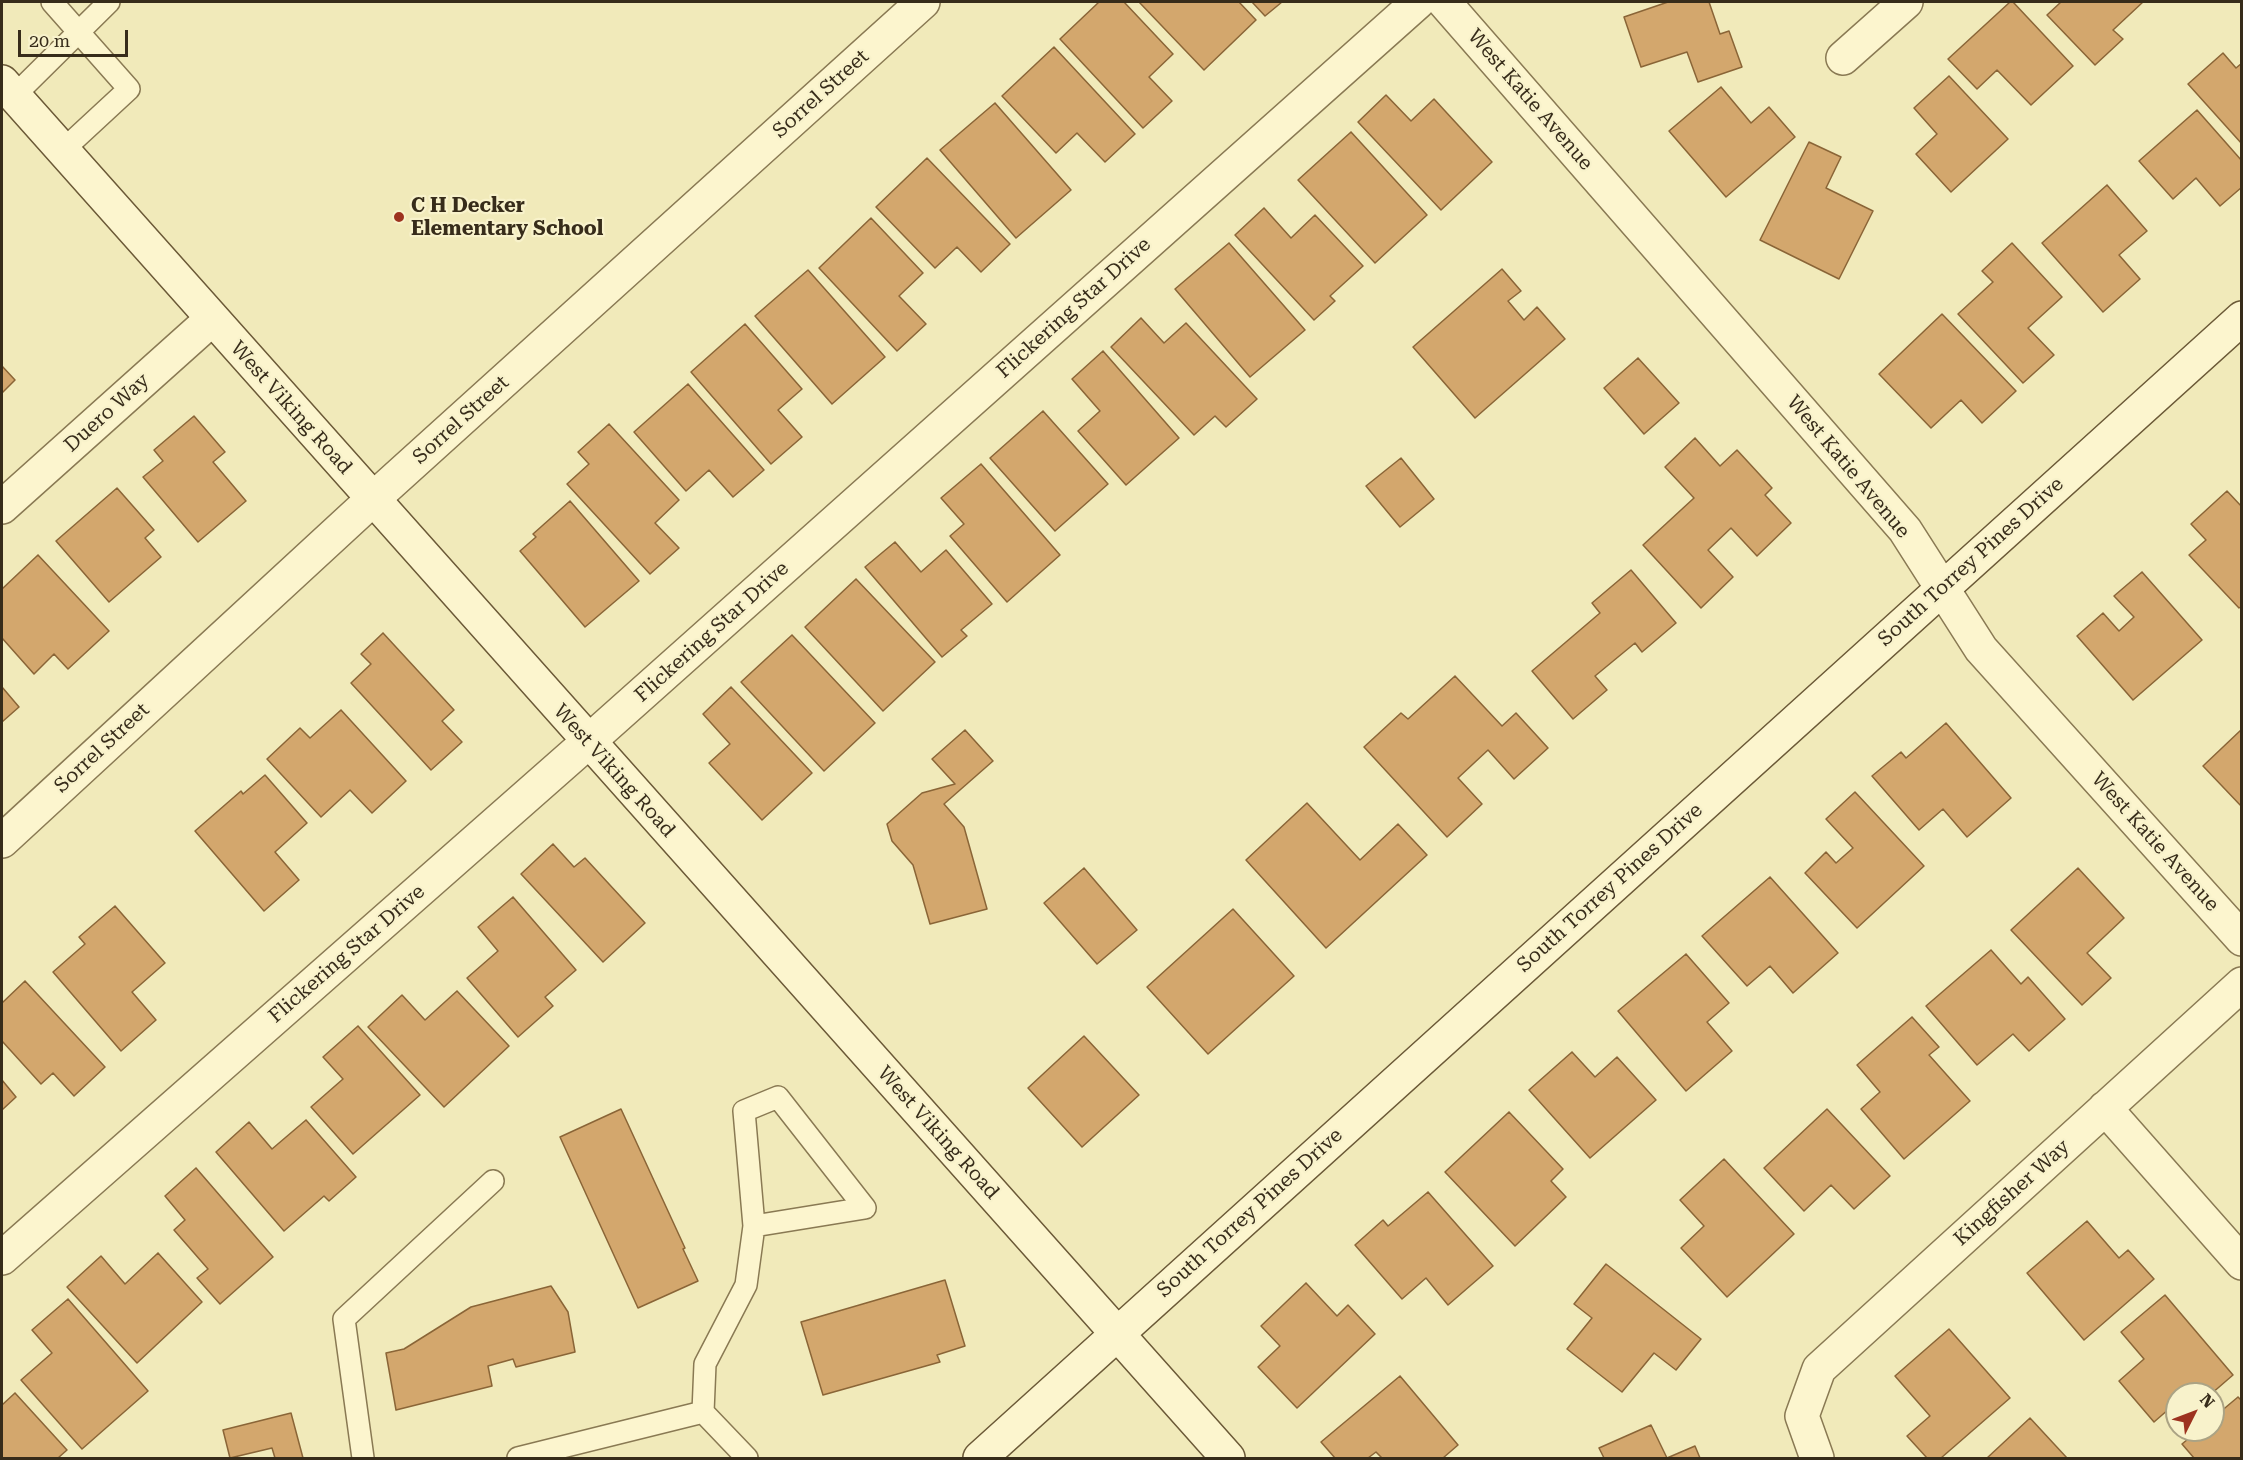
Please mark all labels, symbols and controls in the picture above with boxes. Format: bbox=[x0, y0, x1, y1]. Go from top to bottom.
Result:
scale bar bbox=[21, 18, 130, 56]
street label: West Katie Avenue bbox=[1462, 25, 1598, 175]
text: 20 m bbox=[29, 30, 70, 51]
street label: Sorrel Street bbox=[768, 45, 874, 143]
place label: C H Decker Elementary School bbox=[411, 194, 603, 241]
marker: C H Decker Elementary School bbox=[392, 210, 406, 224]
street label: Flickering Star Drive bbox=[992, 233, 1156, 383]
street label: West Viking Road bbox=[225, 337, 357, 479]
street label: Duero Way bbox=[60, 369, 154, 457]
street label: Sorrel Street bbox=[408, 371, 514, 469]
street label: West Katie Avenue bbox=[1781, 391, 1915, 543]
street label: South Torrey Pines Drive bbox=[1873, 472, 2069, 652]
street label: Flickering Star Drive bbox=[630, 557, 794, 707]
street label: Sorrel Street bbox=[50, 698, 154, 798]
street label: West Viking Road bbox=[548, 700, 680, 842]
street label: West Katie Avenue bbox=[2086, 767, 2224, 917]
street label: South Torrey Pines Drive bbox=[1512, 798, 1708, 978]
street label: Flickering Star Drive bbox=[264, 880, 430, 1028]
street label: West Viking Road bbox=[872, 1062, 1004, 1204]
street label: South Torrey Pines Drive bbox=[1152, 1123, 1348, 1303]
street label: Kingfisher Way bbox=[1949, 1135, 2075, 1251]
north arrow bbox=[2165, 1382, 2225, 1442]
text: N bbox=[2196, 1390, 2218, 1412]

